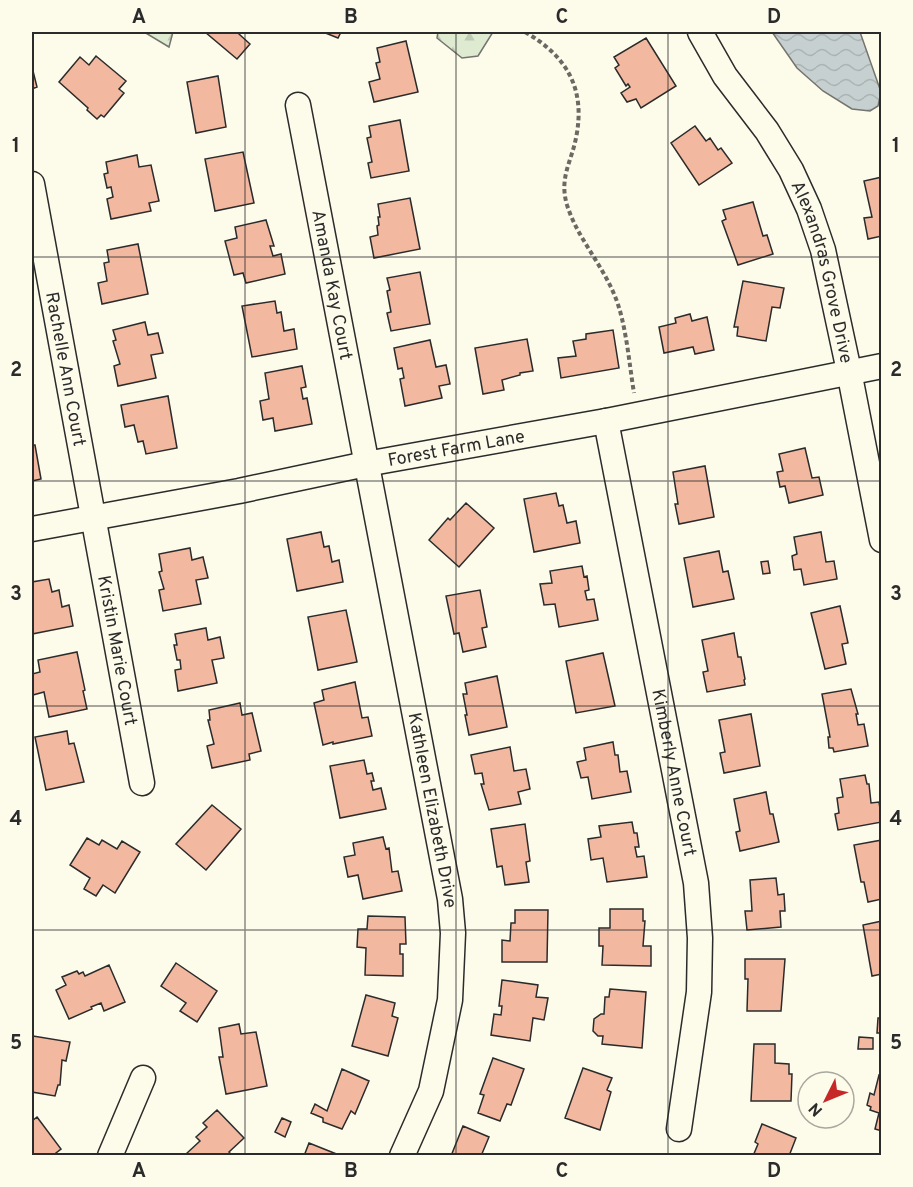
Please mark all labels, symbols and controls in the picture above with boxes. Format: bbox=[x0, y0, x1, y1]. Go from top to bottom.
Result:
text: A bbox=[132, 5, 146, 31]
text: B bbox=[344, 5, 358, 31]
text: C bbox=[556, 5, 568, 31]
text: D bbox=[767, 5, 781, 31]
text: 1 bbox=[12, 134, 20, 160]
text: 1 bbox=[892, 134, 900, 160]
street label: Alexandras Grove Drive bbox=[785, 178, 857, 366]
street label: Amanda Kay Court bbox=[305, 208, 357, 362]
street label: Rachelle Ann Court bbox=[39, 290, 90, 448]
text: 2 bbox=[10, 358, 22, 384]
text: 2 bbox=[890, 358, 902, 384]
street label: Forest Farm Lane bbox=[386, 426, 527, 473]
street label: Kristin Marie Court bbox=[91, 574, 141, 727]
text: 3 bbox=[10, 582, 22, 608]
text: 3 bbox=[890, 582, 902, 608]
street label: Kimberly Anne Court bbox=[645, 687, 701, 858]
street label: Kathleen Elizabeth Drive bbox=[402, 711, 461, 909]
text: 4 bbox=[10, 807, 22, 833]
text: 4 bbox=[890, 807, 902, 833]
text: 5 bbox=[10, 1031, 22, 1057]
text: 5 bbox=[890, 1031, 902, 1057]
north arrow bbox=[796, 1070, 856, 1130]
text: N bbox=[805, 1098, 828, 1120]
text: A bbox=[132, 1159, 146, 1185]
text: B bbox=[344, 1159, 358, 1185]
text: C bbox=[556, 1159, 568, 1185]
text: D bbox=[767, 1159, 781, 1185]

